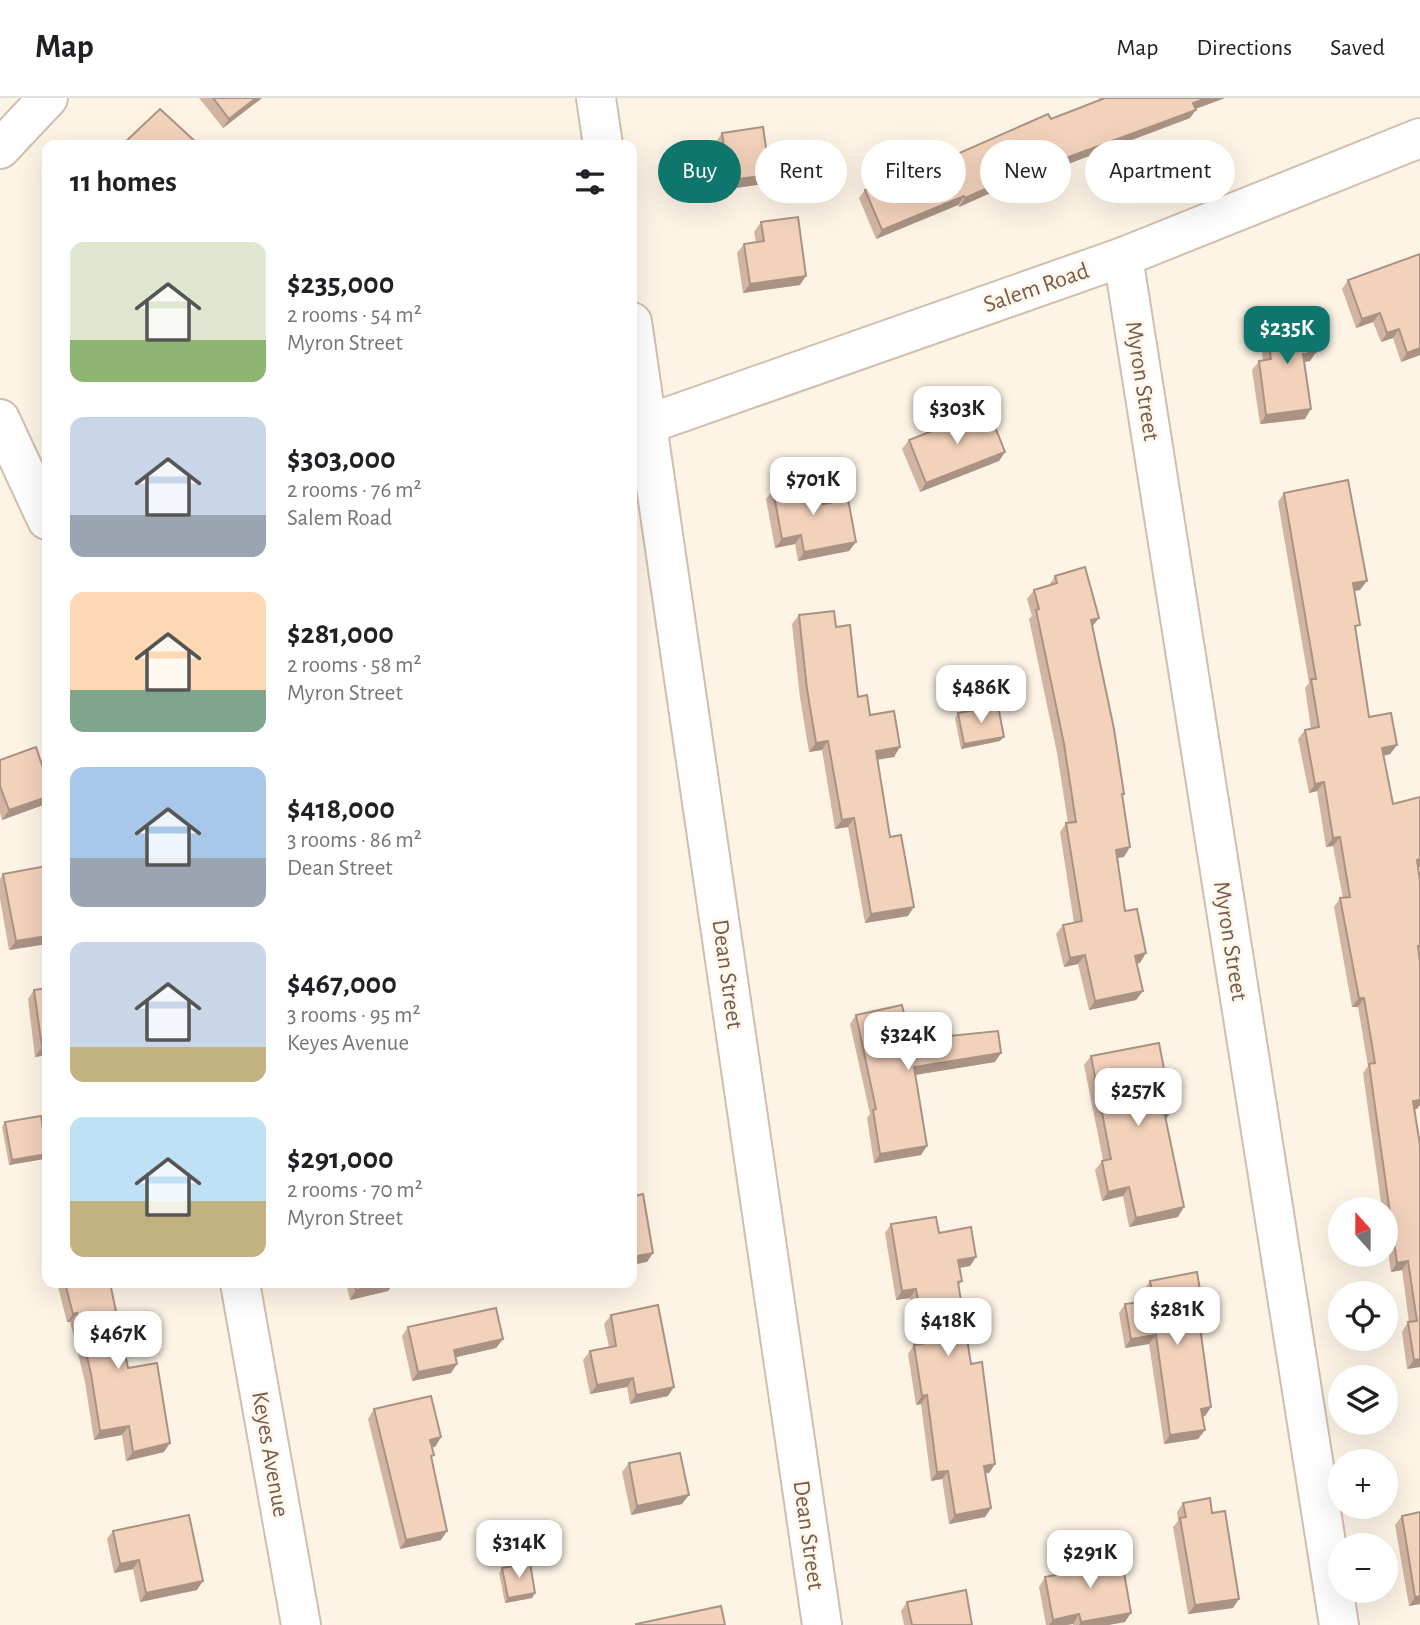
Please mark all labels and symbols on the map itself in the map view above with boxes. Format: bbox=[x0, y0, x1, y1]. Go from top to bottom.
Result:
street label: Salem Road bbox=[980, 259, 1092, 317]
pin: $235K bbox=[1238, 306, 1336, 366]
street label: Myron Street bbox=[1121, 320, 1163, 443]
pin: $303K bbox=[908, 386, 1006, 446]
pin: $701K bbox=[764, 458, 862, 517]
pin: $486K bbox=[932, 666, 1030, 725]
street label: Myron Street bbox=[1209, 880, 1251, 1003]
street label: Dean Street bbox=[707, 918, 747, 1031]
pin: $324K bbox=[859, 1012, 957, 1072]
pin: $257K bbox=[1089, 1068, 1187, 1128]
north arrow bbox=[1328, 1197, 1398, 1267]
pin: $281K bbox=[1128, 1288, 1226, 1347]
pin: $418K bbox=[899, 1298, 997, 1358]
pin: $467K bbox=[69, 1312, 167, 1371]
street label: Keyes Avenue bbox=[247, 1389, 293, 1519]
street label: Dean Street bbox=[788, 1479, 828, 1592]
pin: $314K bbox=[470, 1520, 568, 1580]
pin: $291K bbox=[1041, 1530, 1139, 1590]

